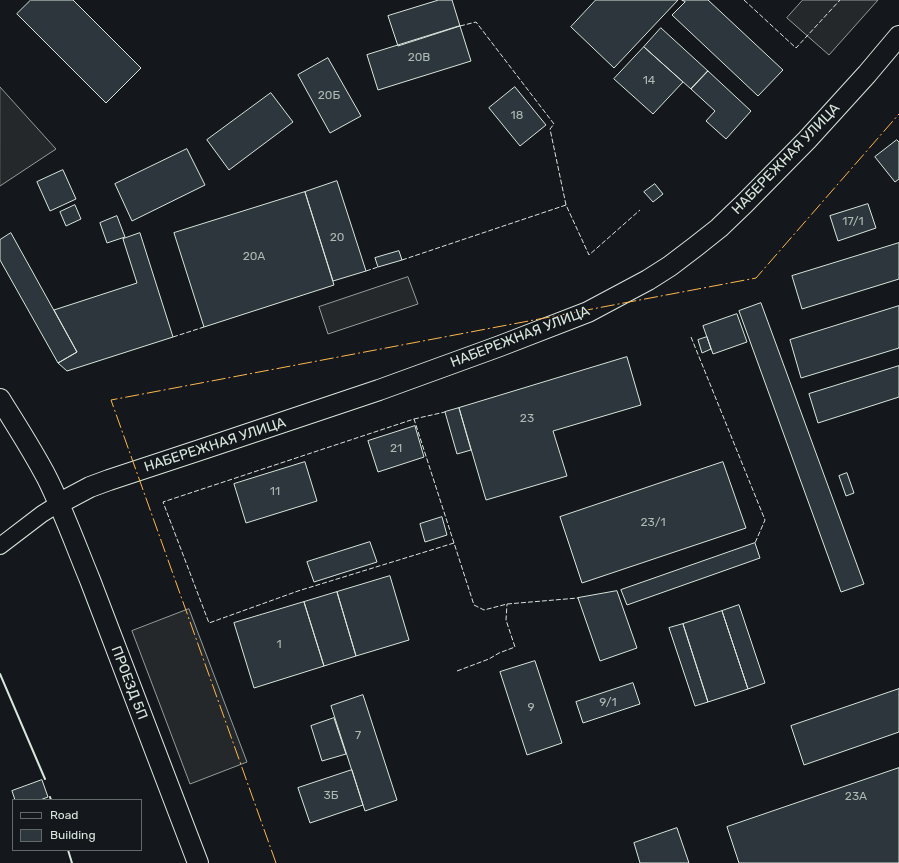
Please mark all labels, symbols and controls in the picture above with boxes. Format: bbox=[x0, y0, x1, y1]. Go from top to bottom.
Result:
house number: 20В bbox=[408, 51, 430, 65]
house number: 14 bbox=[643, 74, 655, 88]
house number: 20Б bbox=[318, 89, 340, 103]
street label: НАБЕРЕЖНАЯ УЛИЦА bbox=[729, 100, 843, 218]
house number: 18 bbox=[511, 109, 523, 123]
house number: 17/1 bbox=[842, 215, 864, 229]
house number: 20 bbox=[330, 231, 344, 245]
house number: 20А bbox=[243, 250, 265, 264]
street label: НАБЕРЕЖНАЯ УЛИЦА bbox=[448, 303, 592, 371]
house number: 23 bbox=[520, 412, 534, 426]
street label: НАБЕРЕЖНАЯ УЛИЦА bbox=[142, 414, 288, 476]
house number: 21 bbox=[390, 442, 402, 456]
house number: 11 bbox=[270, 485, 280, 499]
house number: 23/1 bbox=[640, 516, 666, 530]
house number: 1 bbox=[276, 638, 282, 652]
street label: ПРОЕЗД 5П bbox=[107, 644, 151, 722]
house number: 9/1 bbox=[599, 696, 617, 710]
house number: 9 bbox=[527, 701, 535, 715]
house number: 7 bbox=[355, 729, 361, 743]
house number: 3Б bbox=[324, 789, 338, 803]
house number: 23А bbox=[845, 790, 867, 804]
legend bbox=[12, 799, 142, 851]
text: Road bbox=[50, 808, 78, 822]
text: Building bbox=[50, 828, 96, 842]

